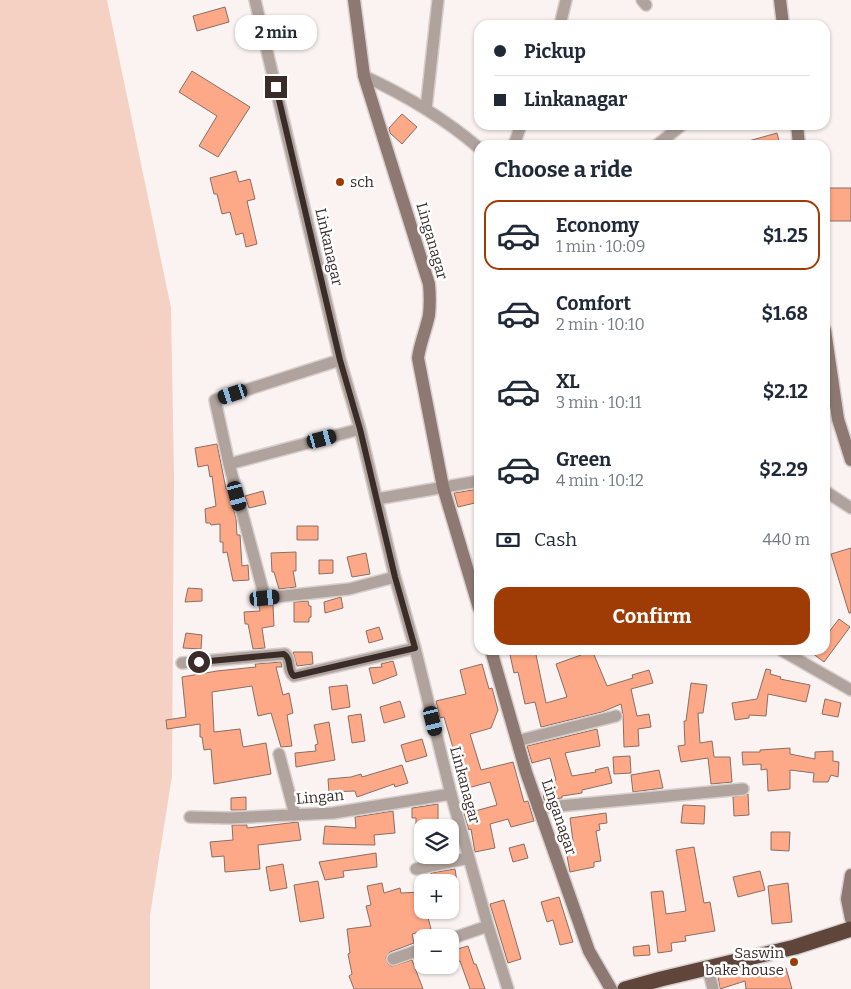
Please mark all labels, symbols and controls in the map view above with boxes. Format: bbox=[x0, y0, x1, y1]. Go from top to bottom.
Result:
callout: 2 min bbox=[235, 14, 317, 49]
text: 2 min bbox=[255, 23, 297, 42]
text: Pickup bbox=[524, 40, 586, 63]
route end bbox=[265, 76, 287, 98]
text: Linkanagar bbox=[524, 88, 627, 111]
text: Choose a ride bbox=[494, 156, 633, 183]
place label: sch bbox=[350, 173, 375, 191]
marker: sch bbox=[334, 176, 346, 188]
street label: Linganagar bbox=[412, 200, 452, 282]
street label: Linkanagar bbox=[311, 206, 347, 288]
icon: car bbox=[496, 213, 541, 258]
text: Economy bbox=[556, 214, 639, 237]
text: $1.25 bbox=[763, 224, 808, 247]
text: 1 min · 10:09 bbox=[556, 237, 645, 256]
icon: car bbox=[496, 291, 541, 336]
text: Comfort bbox=[556, 292, 631, 315]
text: $1.68 bbox=[762, 302, 808, 325]
text: 2 min · 10:10 bbox=[556, 315, 645, 334]
icon: car bbox=[496, 369, 541, 414]
text: XL bbox=[556, 370, 580, 393]
text: $2.12 bbox=[763, 380, 808, 403]
car bbox=[216, 382, 249, 406]
text: 3 min · 10:11 bbox=[556, 393, 641, 412]
car bbox=[305, 428, 338, 450]
icon: car bbox=[496, 447, 541, 492]
text: Green bbox=[556, 448, 611, 471]
text: $2.29 bbox=[759, 458, 808, 481]
text: 4 min · 10:12 bbox=[556, 471, 644, 490]
car bbox=[225, 480, 248, 512]
icon: cash bbox=[494, 526, 522, 554]
text: Cash bbox=[534, 528, 577, 551]
text: 440 m bbox=[763, 530, 810, 549]
button: Confirm bbox=[494, 587, 810, 645]
car bbox=[249, 589, 280, 607]
route start bbox=[188, 651, 210, 673]
car bbox=[422, 705, 443, 737]
street label: Linkanagar bbox=[446, 744, 484, 826]
street label: Linganagar bbox=[538, 777, 581, 858]
street label: Lingan bbox=[295, 786, 345, 808]
map controls bbox=[414, 819, 459, 974]
button: layers bbox=[414, 819, 459, 864]
button: + bbox=[414, 874, 459, 919]
button: − bbox=[414, 929, 459, 974]
place label: Saswin bake house bbox=[705, 944, 785, 979]
marker: Saswin bake house bbox=[788, 956, 800, 968]

